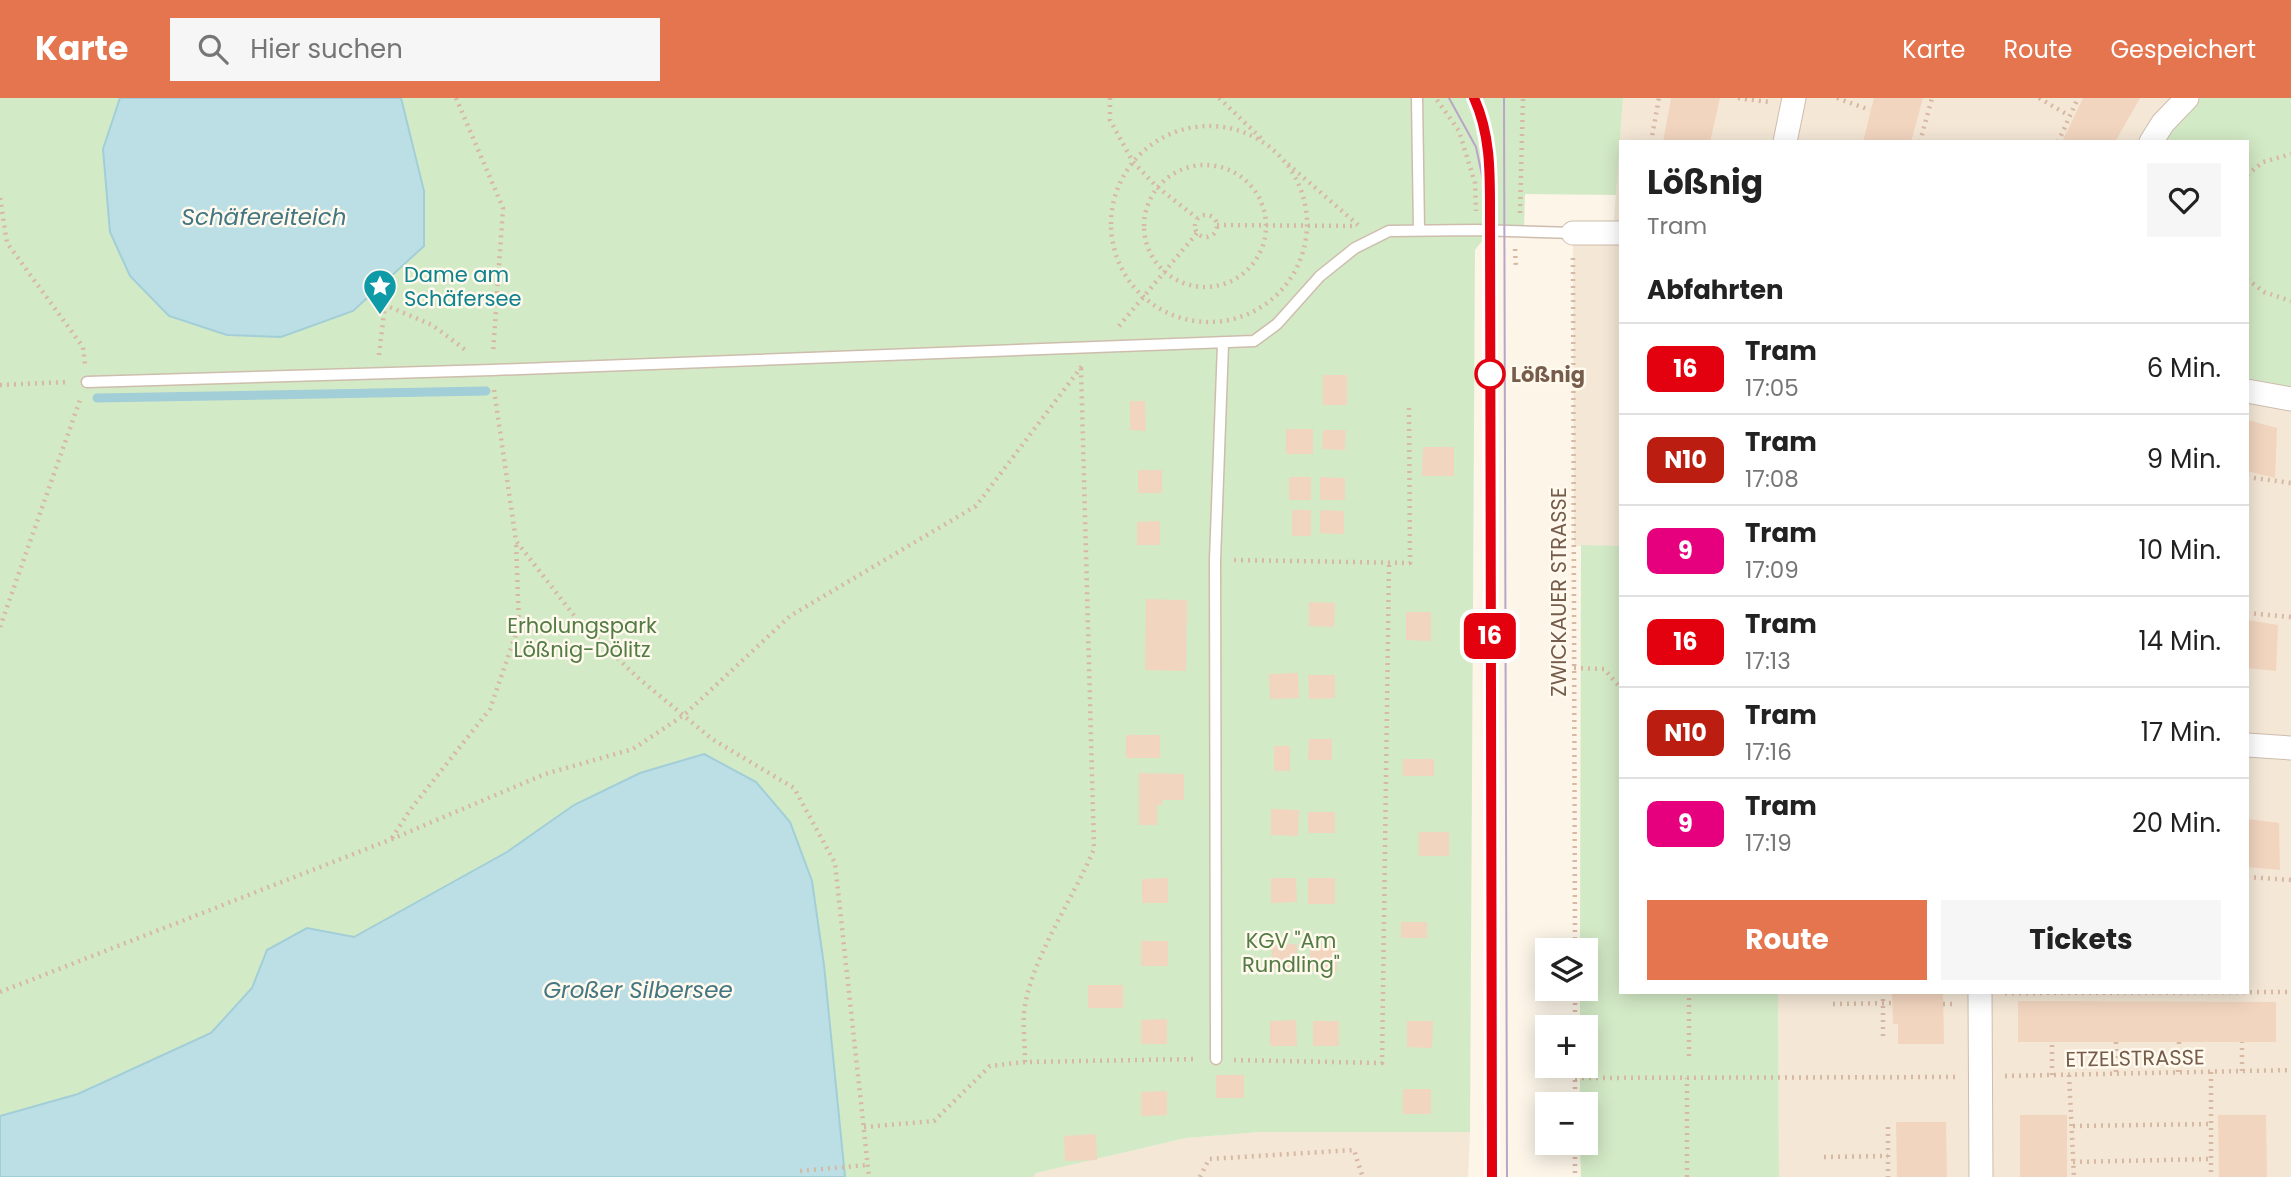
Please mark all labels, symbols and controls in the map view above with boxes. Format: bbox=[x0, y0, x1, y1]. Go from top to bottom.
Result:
search box bbox=[170, 18, 660, 81]
text: Karte bbox=[35, 25, 128, 72]
icon: search bbox=[194, 30, 232, 68]
text: Hier suchen bbox=[250, 31, 403, 67]
text: Karte bbox=[1902, 33, 1965, 66]
text: Route bbox=[2003, 33, 2072, 66]
text: Gespeichert bbox=[2110, 33, 2256, 66]
text: Lößnig bbox=[1647, 159, 1763, 206]
button: heart bbox=[2147, 163, 2221, 237]
water label: Schäfereiteich bbox=[182, 201, 346, 233]
text: Tram bbox=[1647, 210, 1707, 242]
place label: Dame am Schäfersee bbox=[404, 260, 521, 313]
place icon: Dame am Schäfersee bbox=[361, 267, 399, 316]
text: Abfahrten bbox=[1647, 272, 1784, 308]
text: Tram bbox=[1745, 333, 1817, 369]
text: 6 Min. bbox=[2147, 350, 2221, 386]
text: 16 bbox=[1673, 352, 1698, 385]
marker: Lößnig bbox=[1475, 359, 1505, 389]
place label: Lößnig bbox=[1511, 360, 1585, 389]
text: 17:05 bbox=[1745, 372, 1799, 404]
text: Tram bbox=[1745, 424, 1817, 460]
text: 9 Min. bbox=[2147, 441, 2221, 477]
text: N10 bbox=[1664, 443, 1707, 476]
text: 17:08 bbox=[1745, 463, 1799, 495]
street label: ZWICKAUER STRASSE bbox=[1544, 487, 1573, 697]
text: Tram bbox=[1745, 515, 1817, 551]
text: 10 Min. bbox=[2139, 532, 2221, 568]
text: 9 bbox=[1678, 534, 1693, 567]
text: 17:09 bbox=[1745, 554, 1799, 586]
text: Tram bbox=[1745, 606, 1817, 642]
park label: Erholungspark Lößnig-Dölitz bbox=[507, 611, 657, 664]
line badge: 16 bbox=[1458, 613, 1522, 659]
text: 16 bbox=[1478, 619, 1502, 652]
text: 14 Min. bbox=[2139, 623, 2221, 659]
text: 16 bbox=[1673, 625, 1698, 658]
text: 17:13 bbox=[1745, 645, 1791, 677]
text: Tram bbox=[1745, 697, 1817, 733]
text: 17 Min. bbox=[2141, 714, 2221, 750]
text: N10 bbox=[1664, 716, 1707, 749]
text: 17:16 bbox=[1745, 736, 1792, 768]
text: Tram bbox=[1745, 788, 1817, 824]
text: 20 Min. bbox=[2132, 805, 2221, 841]
text: 9 bbox=[1678, 807, 1693, 840]
text: 17:19 bbox=[1745, 827, 1792, 859]
button: Route bbox=[1647, 900, 1927, 980]
button: Tickets bbox=[1941, 900, 2221, 980]
park label: KGV "Am Rundling" bbox=[1242, 926, 1340, 979]
map controls bbox=[1535, 938, 1598, 1155]
button: layers bbox=[1535, 938, 1598, 1001]
water label: Großer Silbersee bbox=[543, 974, 733, 1006]
button: + bbox=[1535, 1015, 1598, 1078]
street label: ETZELSTRASSE bbox=[2065, 1042, 2205, 1074]
button: − bbox=[1535, 1092, 1598, 1155]

